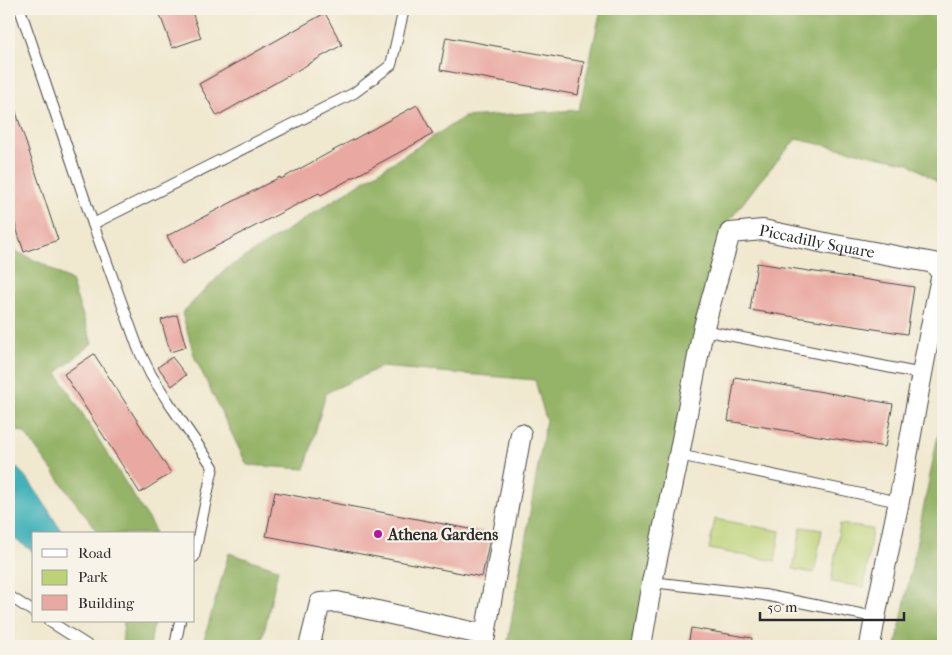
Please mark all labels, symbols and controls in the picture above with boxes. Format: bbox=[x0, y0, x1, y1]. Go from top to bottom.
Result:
street label: Piccadilly Square bbox=[758, 220, 876, 262]
place label: Athena Gardens bbox=[387, 525, 498, 544]
marker: Athena Gardens bbox=[372, 528, 384, 540]
legend bbox=[32, 532, 195, 622]
text: Road bbox=[78, 544, 112, 562]
text: Park bbox=[78, 568, 108, 586]
scale bar bbox=[760, 590, 903, 622]
text: Building bbox=[78, 594, 135, 612]
text: 50 m bbox=[767, 598, 798, 616]

